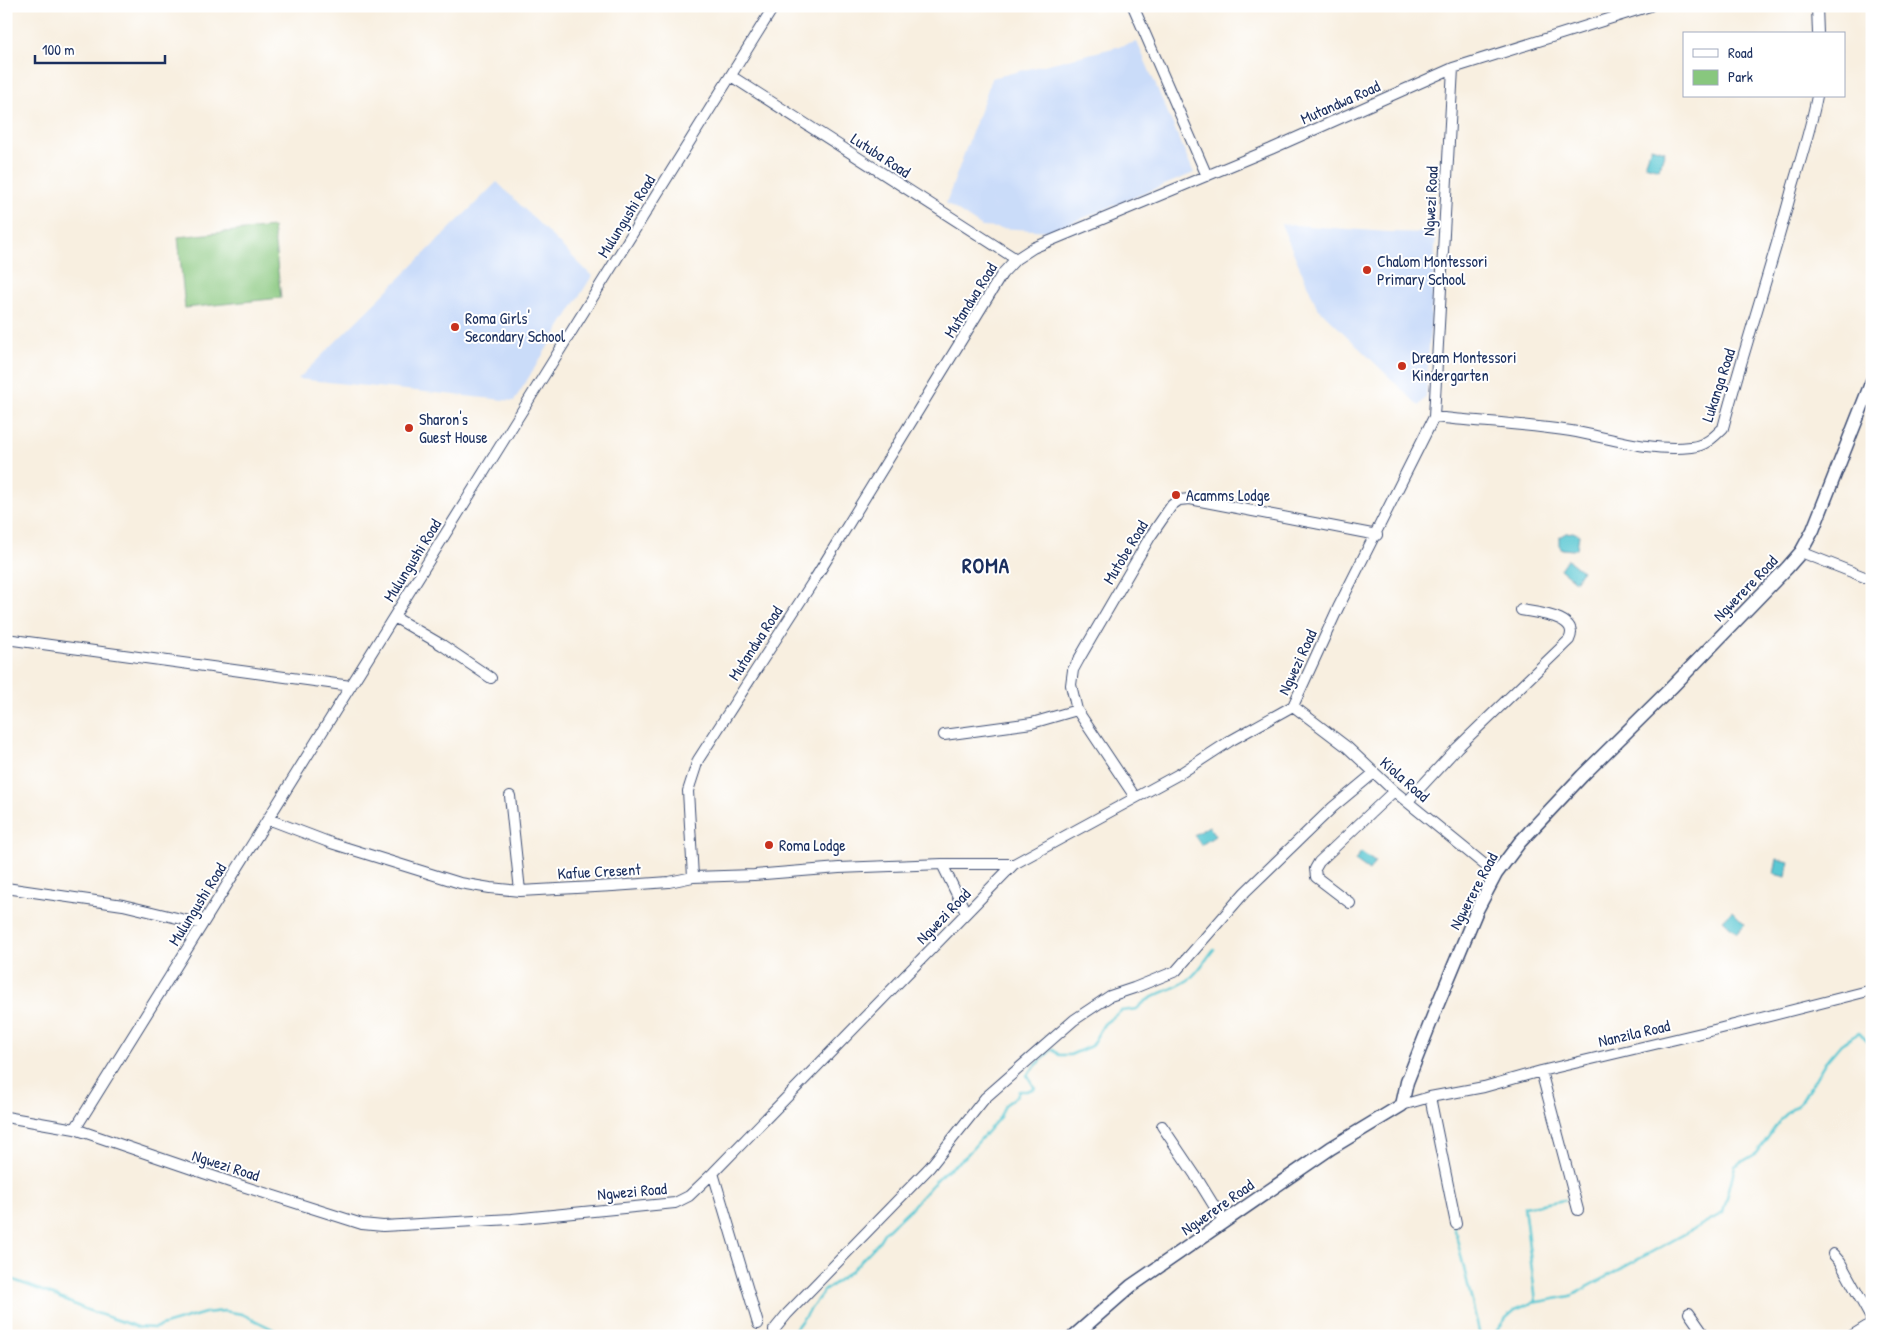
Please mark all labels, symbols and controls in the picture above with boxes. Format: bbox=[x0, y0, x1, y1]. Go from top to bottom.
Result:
scale bar bbox=[35, 32, 165, 64]
legend bbox=[1683, 32, 1846, 98]
text: 100 m bbox=[42, 39, 75, 60]
text: Road bbox=[1728, 42, 1753, 63]
text: Park bbox=[1728, 66, 1753, 87]
street label: Mutandwa Road bbox=[1297, 75, 1383, 129]
street label: Lutuba Road bbox=[847, 128, 915, 182]
street label: Ngwezi Road bbox=[1417, 166, 1443, 236]
street label: Mulungushi Road bbox=[592, 170, 660, 262]
place label: Chalom Montessori Primary School bbox=[1377, 250, 1488, 290]
street label: Mutandwa Road bbox=[938, 258, 1002, 342]
marker: Chalom Montessori Primary School bbox=[1361, 264, 1373, 276]
place label: Roma Girls' Secondary School bbox=[465, 307, 566, 347]
marker: Roma Girls' Secondary School bbox=[449, 321, 461, 333]
place label: Dream Montessori Kindergarten bbox=[1412, 346, 1517, 386]
street label: Lukanga Road bbox=[1696, 346, 1740, 424]
marker: Dream Montessori Kindergarten bbox=[1396, 360, 1408, 372]
place label: Sharon's Guest House bbox=[419, 408, 488, 448]
marker: Sharon's Guest House bbox=[403, 422, 415, 434]
place label: Acamms Lodge bbox=[1186, 484, 1271, 506]
marker: Acamms Lodge bbox=[1170, 489, 1182, 501]
street label: Mulungushi Road bbox=[378, 514, 446, 606]
street label: Mutobe Road bbox=[1097, 516, 1153, 588]
street label: Ngwerere Road bbox=[1708, 550, 1782, 626]
district label: ROMA bbox=[962, 551, 1010, 580]
street label: Mutandwa Road bbox=[723, 601, 787, 685]
street label: Ngwezi Road bbox=[1272, 626, 1322, 698]
street label: Kiola Road bbox=[1376, 751, 1434, 807]
place label: Roma Lodge bbox=[779, 834, 846, 856]
marker: Roma Lodge bbox=[763, 839, 775, 851]
street label: Ngwerere Road bbox=[1443, 849, 1503, 933]
street label: Mulungushi Road bbox=[163, 858, 231, 950]
street label: Kafue Cresent bbox=[557, 858, 642, 884]
street label: Ngwezi Road bbox=[911, 883, 975, 949]
street label: Nanzila Road bbox=[1596, 1014, 1672, 1052]
street label: Ngwezi Road bbox=[189, 1144, 263, 1186]
street label: Ngwerere Road bbox=[1176, 1174, 1258, 1240]
street label: Ngwezi Road bbox=[596, 1177, 668, 1205]

